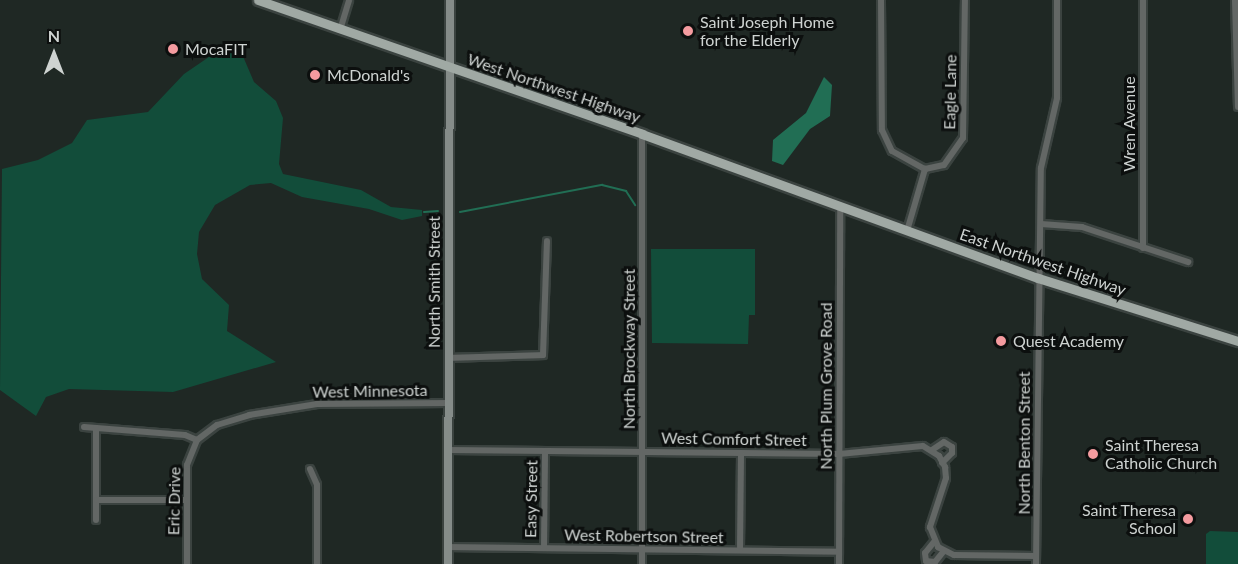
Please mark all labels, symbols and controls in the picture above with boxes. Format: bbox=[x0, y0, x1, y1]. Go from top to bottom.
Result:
place label: Saint Joseph Home for the Elderly bbox=[700, 12, 835, 50]
north arrow bbox=[24, 24, 84, 84]
marker: Saint Joseph Home for the Elderly bbox=[681, 24, 695, 38]
text: N bbox=[48, 26, 60, 45]
place label: MocaFIT bbox=[185, 39, 247, 59]
marker: MocaFIT bbox=[166, 42, 180, 56]
street label: West Northwest Highway bbox=[465, 49, 643, 127]
street label: Eagle Lane bbox=[940, 54, 960, 130]
place label: McDonald's bbox=[327, 65, 410, 85]
marker: McDonald's bbox=[308, 68, 322, 82]
street label: Wren Avenue bbox=[1119, 76, 1139, 172]
street label: North Smith Street bbox=[424, 216, 444, 348]
street label: East Northwest Highway bbox=[957, 224, 1129, 300]
street label: North Brockway Street bbox=[619, 269, 639, 429]
street label: North Plum Grove Road bbox=[816, 302, 836, 470]
place label: Quest Academy bbox=[1013, 331, 1125, 351]
marker: Quest Academy bbox=[994, 334, 1008, 348]
street label: North Benton Street bbox=[1014, 371, 1034, 515]
street label: West Minnesota bbox=[312, 380, 428, 402]
street label: West Comfort Street bbox=[661, 428, 807, 450]
place label: Saint Theresa Catholic Church bbox=[1105, 435, 1217, 473]
marker: Saint Theresa Catholic Church bbox=[1086, 447, 1100, 461]
street label: Easy Street bbox=[521, 460, 541, 538]
street label: Eric Drive bbox=[164, 467, 184, 535]
place label: Saint Theresa School bbox=[1081, 500, 1176, 538]
marker: Saint Theresa School bbox=[1181, 512, 1195, 526]
street label: West Robertson Street bbox=[564, 525, 724, 547]

